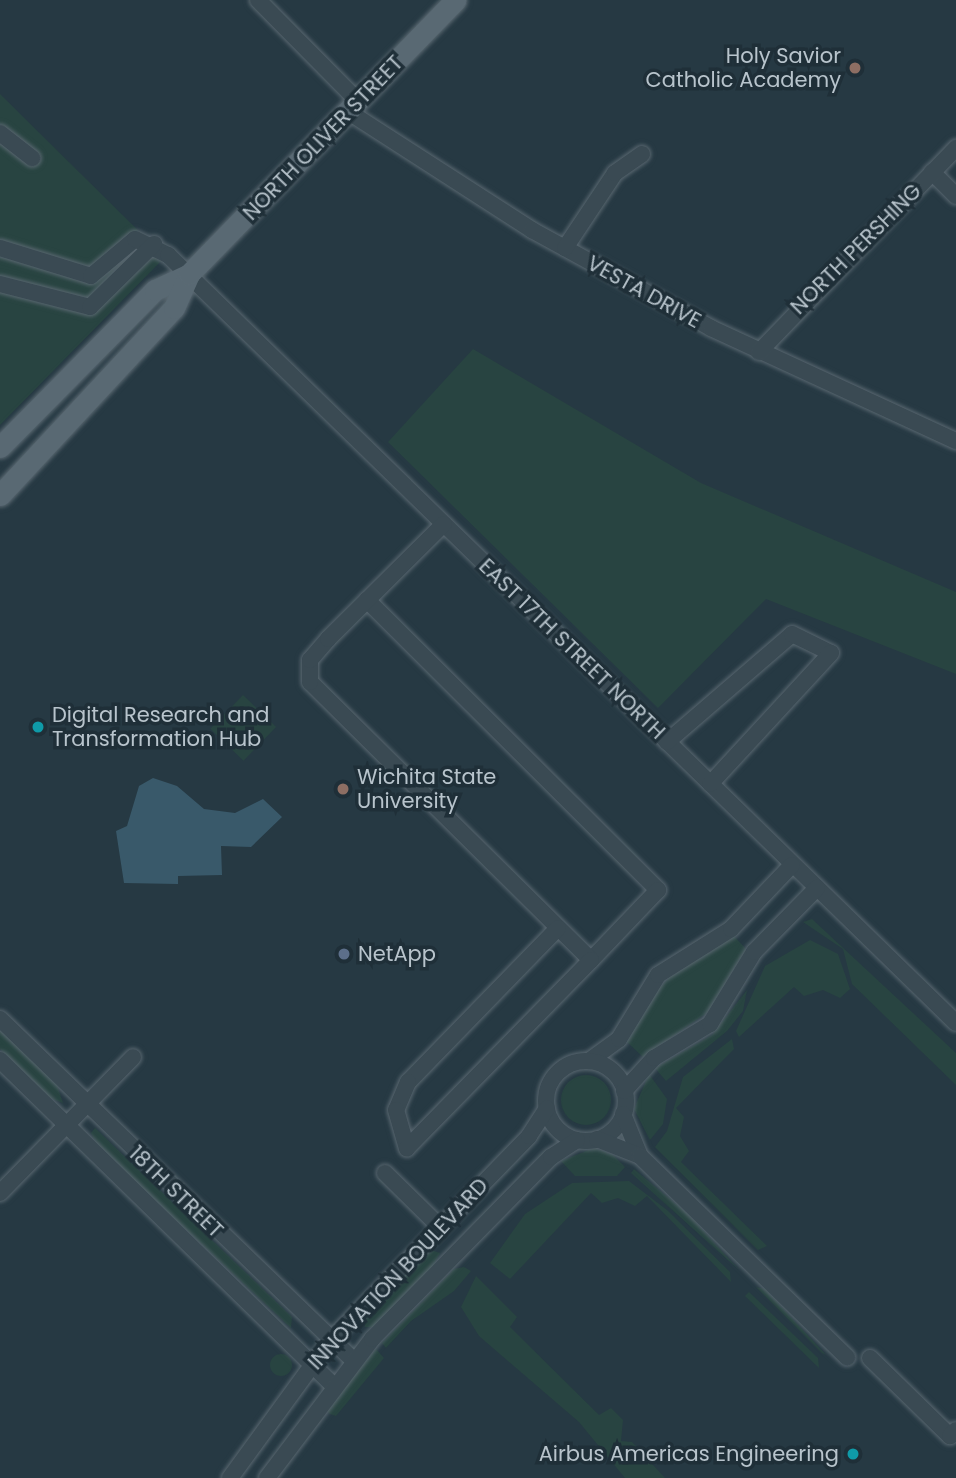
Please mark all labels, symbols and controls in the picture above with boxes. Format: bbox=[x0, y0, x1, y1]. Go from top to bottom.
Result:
place label: Holy Savior Catholic Academy bbox=[646, 43, 841, 93]
street label: NORTH OLIVER STREET bbox=[238, 50, 408, 226]
marker: Holy Savior Catholic Academy bbox=[847, 60, 863, 76]
street label: NORTH PERSHING bbox=[785, 178, 927, 320]
street label: VESTA DRIVE bbox=[583, 250, 705, 334]
street label: EAST 17TH STREET NORTH bbox=[474, 554, 670, 744]
place label: Digital Research and Transformation Hub bbox=[52, 702, 269, 752]
marker: Digital Research and Transformation Hub bbox=[30, 719, 46, 735]
place label: Wichita State University bbox=[357, 764, 496, 814]
marker: Wichita State University bbox=[335, 781, 351, 797]
place label: NetApp bbox=[358, 941, 436, 967]
marker: NetApp bbox=[336, 946, 352, 962]
street label: 18TH STREET bbox=[124, 1141, 228, 1243]
street label: INNOVATION BOULEVARD bbox=[303, 1173, 493, 1375]
place label: Airbus Americas Engineering bbox=[539, 1441, 839, 1467]
marker: Airbus Americas Engineering bbox=[845, 1446, 861, 1462]

